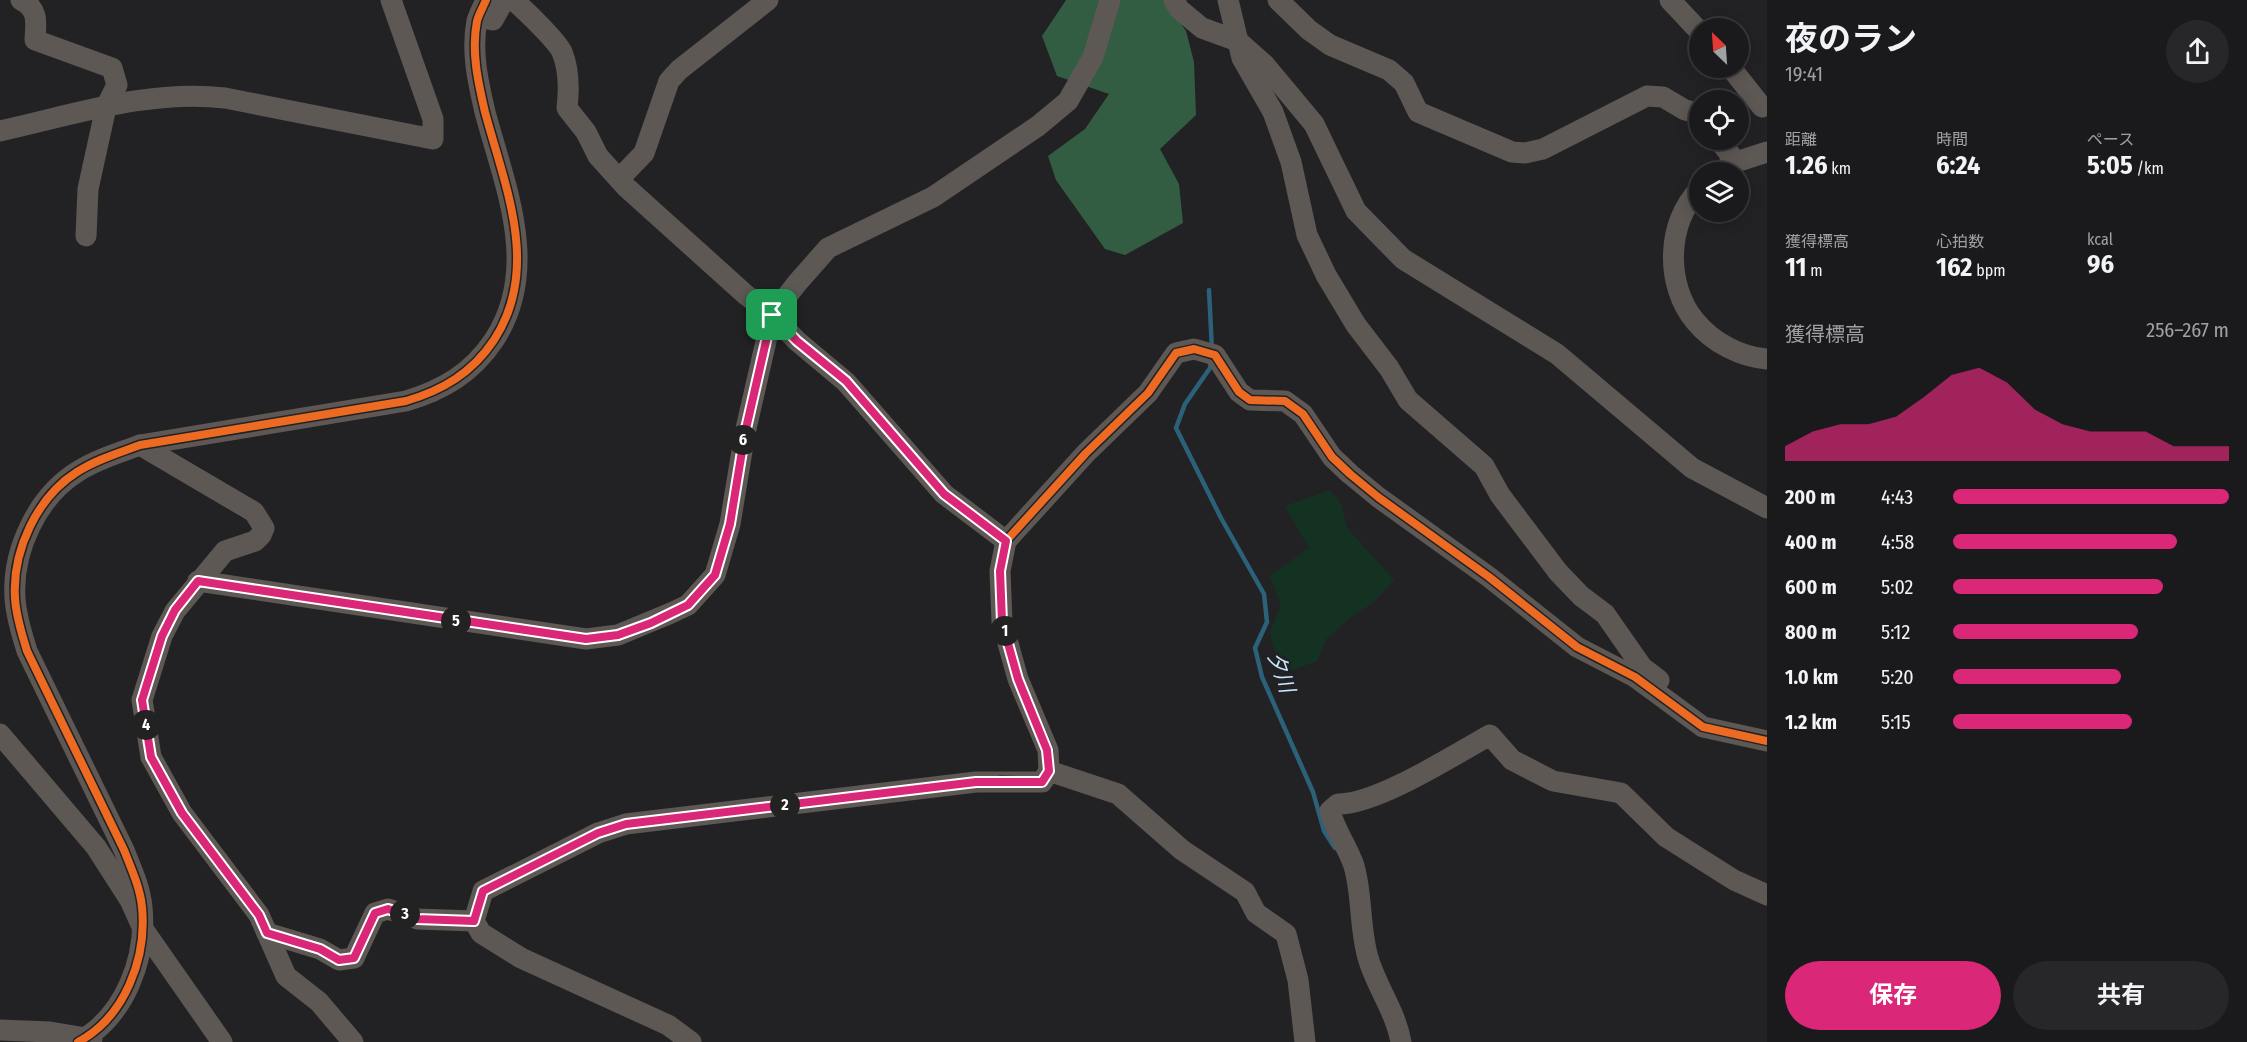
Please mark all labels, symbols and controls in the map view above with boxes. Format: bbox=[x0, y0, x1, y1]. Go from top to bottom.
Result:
north arrow bbox=[1689, 18, 1749, 78]
map controls bbox=[1689, 18, 1749, 222]
text: 夜のラン bbox=[1785, 19, 1917, 59]
button: share bbox=[2166, 20, 2229, 83]
text: 19:41 bbox=[1785, 62, 1823, 86]
button: locate bbox=[1689, 90, 1749, 150]
text: 距離 bbox=[1785, 130, 1817, 149]
text: 時間 bbox=[1936, 130, 1968, 149]
text: ペース bbox=[2087, 130, 2134, 149]
text: 1.26 bbox=[1785, 150, 1828, 181]
text: 6:24 bbox=[1936, 150, 1980, 181]
text: 5:05 bbox=[2087, 150, 2133, 181]
text: km bbox=[1828, 159, 1851, 178]
text: /km bbox=[2133, 159, 2164, 178]
button: layers bbox=[1689, 162, 1749, 222]
text: kcal bbox=[2087, 230, 2113, 249]
text: 獲得標高 bbox=[1785, 232, 1849, 251]
text: 心拍数 bbox=[1936, 232, 1984, 251]
text: 96 bbox=[2087, 249, 2114, 280]
text: 11 bbox=[1785, 252, 1807, 283]
text: 162 bbox=[1936, 252, 1972, 283]
text: m bbox=[1807, 261, 1823, 280]
text: bpm bbox=[1972, 261, 2006, 280]
pin bbox=[746, 289, 797, 340]
icon: arrive bbox=[755, 298, 788, 331]
text: 256–267 m bbox=[2146, 318, 2229, 342]
text: 獲得標高 bbox=[1785, 322, 1865, 346]
pin: 6 bbox=[728, 425, 758, 455]
text: 6 bbox=[739, 430, 747, 449]
text: 200 m bbox=[1785, 485, 1836, 509]
text: 4:43 bbox=[1881, 485, 1913, 509]
text: 400 m bbox=[1785, 530, 1837, 554]
text: 4:58 bbox=[1881, 530, 1914, 554]
text: 600 m bbox=[1785, 575, 1837, 599]
text: 5:02 bbox=[1881, 575, 1913, 599]
pin: 5 bbox=[441, 606, 471, 636]
text: 5 bbox=[452, 611, 460, 630]
pin: 1 bbox=[990, 616, 1020, 646]
text: 800 m bbox=[1785, 620, 1837, 644]
text: 5:12 bbox=[1881, 620, 1910, 644]
text: 1 bbox=[1002, 621, 1008, 640]
water label: 夕川 bbox=[1262, 648, 1301, 698]
text: 1.0 km bbox=[1785, 665, 1838, 689]
text: 5:20 bbox=[1881, 665, 1914, 689]
pin: 4 bbox=[131, 710, 161, 740]
text: 1.2 km bbox=[1785, 710, 1837, 734]
text: 5:15 bbox=[1881, 710, 1911, 734]
text: 4 bbox=[142, 715, 150, 734]
pin: 2 bbox=[770, 790, 800, 820]
text: 2 bbox=[781, 795, 789, 814]
pin: 3 bbox=[390, 899, 420, 929]
text: 3 bbox=[401, 904, 409, 923]
button: 保存 bbox=[1785, 961, 2001, 1030]
button: 共有 bbox=[2013, 961, 2229, 1030]

